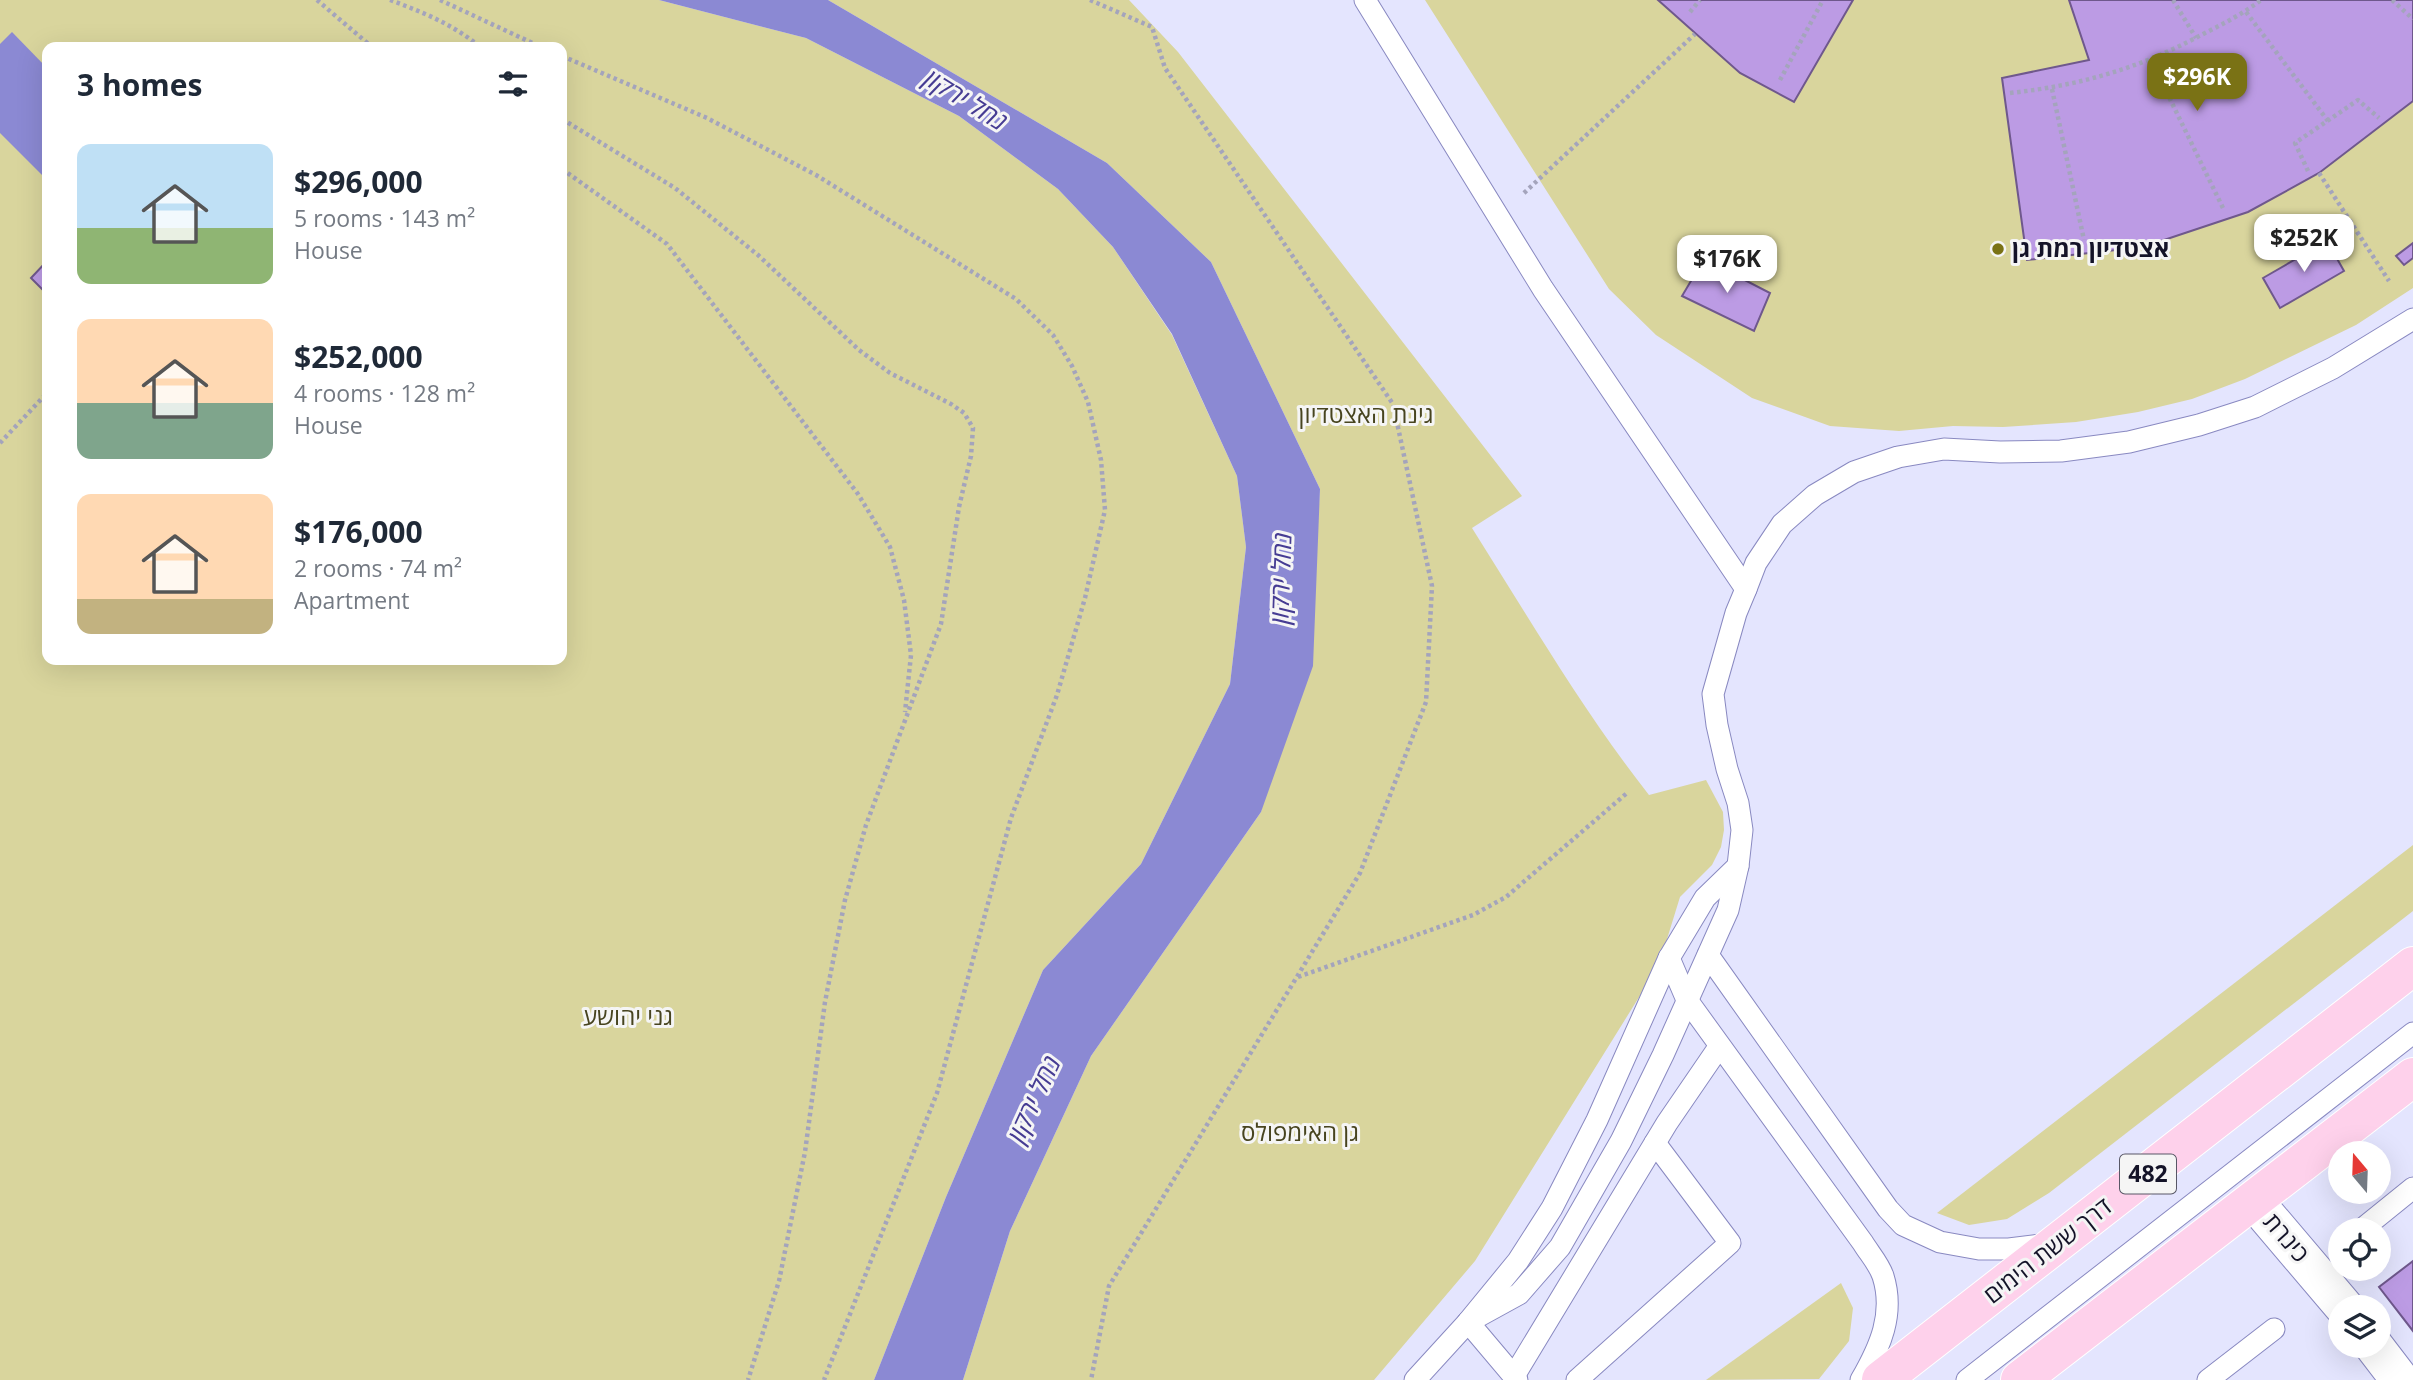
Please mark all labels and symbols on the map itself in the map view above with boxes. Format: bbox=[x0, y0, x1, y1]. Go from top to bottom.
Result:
pin: $296K bbox=[2148, 54, 2246, 113]
water label: נחל ירקון bbox=[917, 59, 1015, 139]
pin: $252K bbox=[2255, 215, 2353, 274]
place label: אצטדיון רמת גן bbox=[2012, 231, 2169, 264]
pin: $176K bbox=[1678, 236, 1776, 295]
marker: אצטדיון רמת גן bbox=[1990, 241, 2006, 257]
park label: גינת האצטדיון bbox=[1299, 397, 1433, 430]
water label: נחל ירקון bbox=[1260, 532, 1300, 626]
park label: גני יהושע bbox=[583, 999, 673, 1032]
water label: נחל ירקון bbox=[997, 1050, 1069, 1149]
park label: גן האימפולס bbox=[1241, 1115, 1359, 1148]
north arrow bbox=[2328, 1141, 2390, 1204]
road number: 482 bbox=[2120, 1154, 2176, 1194]
street label: דרך ששת הימים bbox=[1976, 1189, 2118, 1310]
street label: כינרת bbox=[2257, 1205, 2318, 1269]

